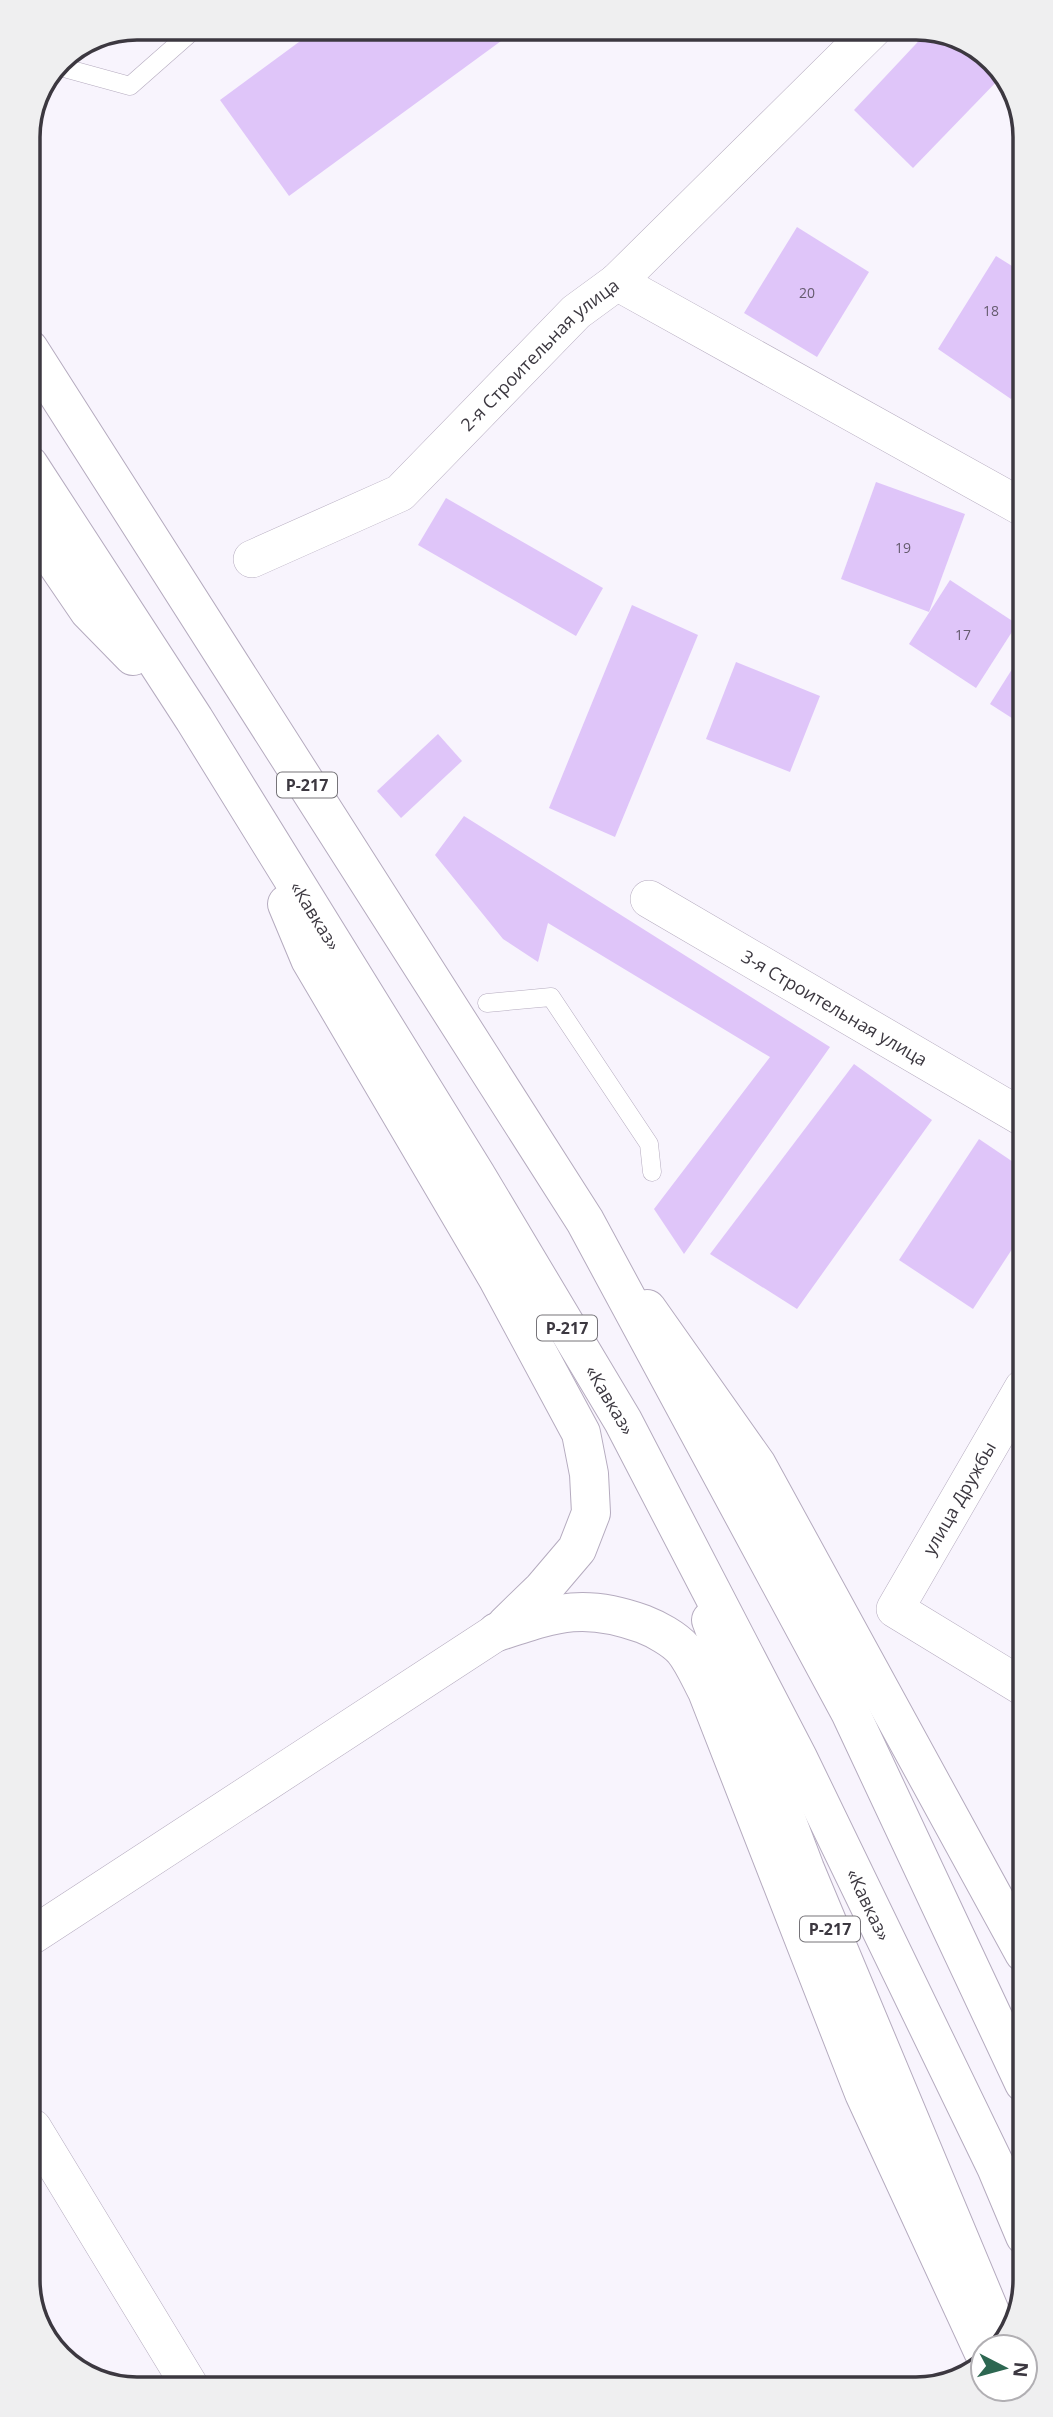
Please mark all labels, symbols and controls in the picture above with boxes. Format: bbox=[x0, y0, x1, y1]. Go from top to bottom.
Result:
street label: 2-я Строительная улица bbox=[455, 273, 624, 436]
house number: 20 bbox=[799, 283, 815, 302]
house number: 18 bbox=[983, 301, 999, 320]
house number: 19 bbox=[895, 538, 911, 557]
house number: 17 bbox=[955, 625, 971, 644]
road number: Р-217 bbox=[277, 772, 337, 798]
street label: «Кавказ» bbox=[285, 876, 346, 955]
street label: 3-я Строительная улица bbox=[737, 944, 932, 1071]
road number: Р-217 bbox=[537, 1316, 597, 1340]
street label: «Кавказ» bbox=[580, 1361, 640, 1439]
street label: улица Дружбы bbox=[917, 1437, 1001, 1559]
street label: «Кавказ» bbox=[841, 1864, 897, 1944]
road number: Р-217 bbox=[800, 1916, 860, 1941]
north arrow bbox=[969, 2333, 1039, 2403]
text: N bbox=[1007, 2361, 1035, 2379]

